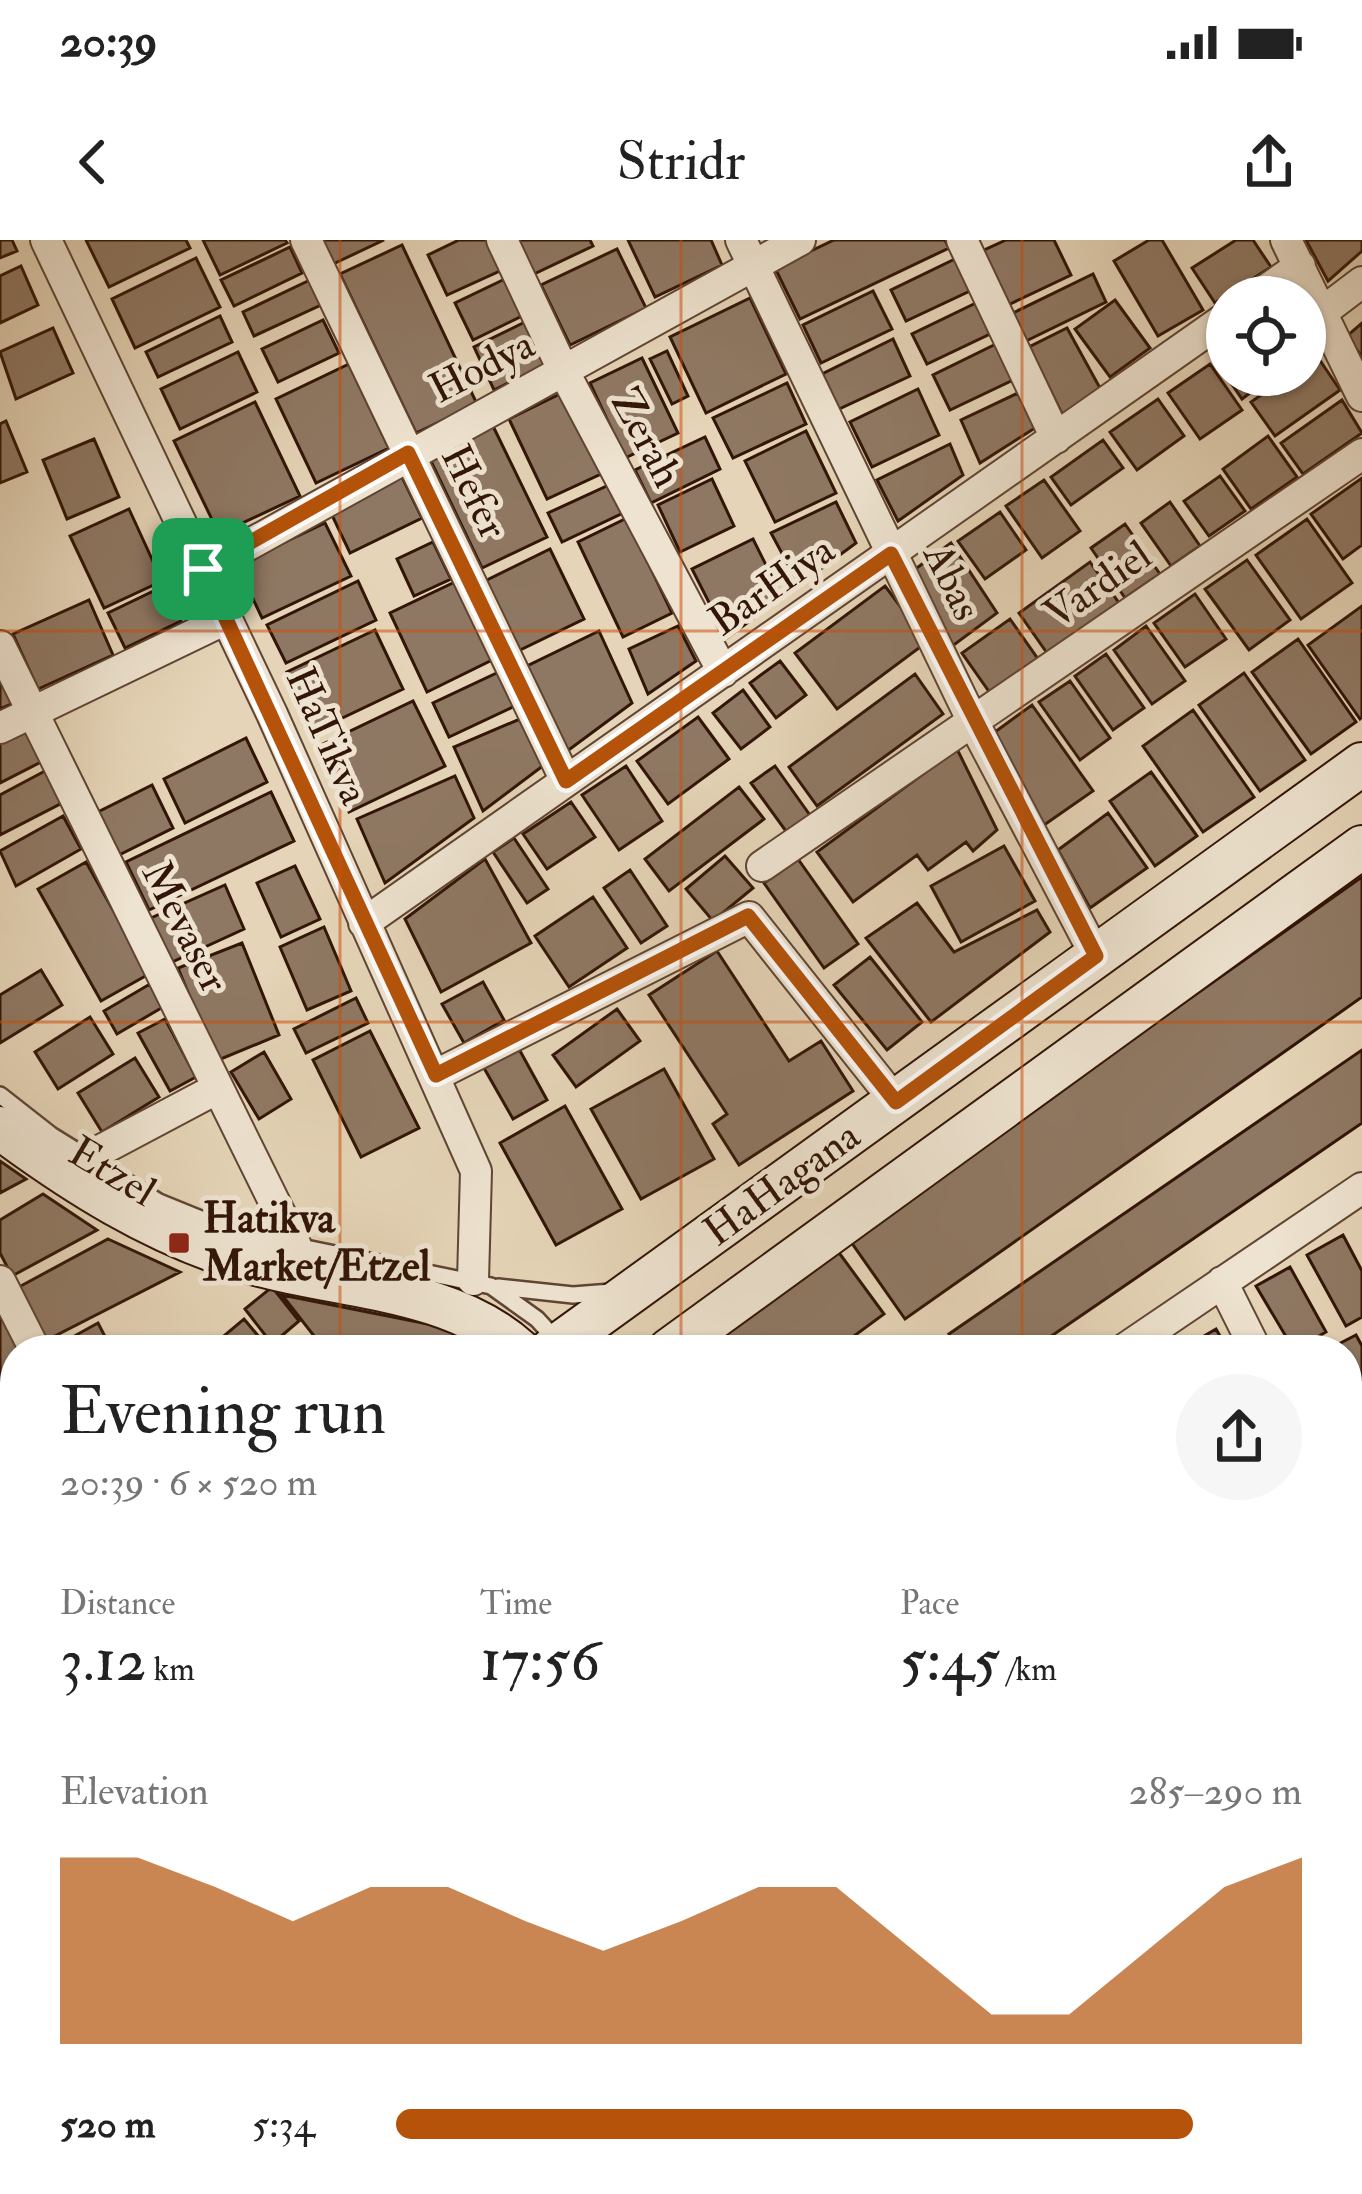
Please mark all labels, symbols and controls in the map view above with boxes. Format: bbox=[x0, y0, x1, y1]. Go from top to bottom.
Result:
text: 20:39 bbox=[60, 14, 157, 70]
text: Stridr bbox=[617, 128, 745, 196]
icon: back bbox=[60, 129, 126, 195]
icon: share bbox=[1236, 129, 1302, 195]
map controls bbox=[1206, 276, 1326, 396]
button: locate bbox=[1206, 276, 1326, 396]
street label: Hodya bbox=[421, 318, 544, 415]
street label: Zerah bbox=[599, 380, 693, 496]
street label: Hefer bbox=[429, 437, 519, 548]
pin bbox=[152, 518, 254, 620]
street label: BarHiya bbox=[699, 524, 845, 648]
street label: Vardiel bbox=[1034, 529, 1162, 640]
street label: Abas bbox=[911, 534, 993, 629]
icon: arrive bbox=[170, 536, 236, 602]
street label: HaTikva bbox=[274, 659, 380, 813]
street label: Mevaser bbox=[130, 853, 240, 1002]
street label: HaHagana bbox=[694, 1110, 871, 1258]
street label: Etzel bbox=[59, 1126, 165, 1218]
place label: Hatikva Market/Etzel bbox=[202, 1193, 430, 1293]
marker: Hatikva Market/Etzel bbox=[166, 1230, 192, 1256]
text: Evening run bbox=[60, 1371, 386, 1454]
button: share bbox=[1176, 1374, 1302, 1500]
text: 20:39 · 6 × 520 m bbox=[60, 1458, 317, 1507]
text: Distance bbox=[60, 1583, 175, 1624]
text: Time bbox=[480, 1583, 552, 1624]
text: Pace bbox=[900, 1583, 959, 1624]
text: 3.12 bbox=[60, 1624, 147, 1699]
text: 17:56 bbox=[480, 1624, 600, 1699]
text: 5:45 bbox=[900, 1624, 1000, 1699]
text: km bbox=[147, 1649, 195, 1690]
text: /km bbox=[1000, 1649, 1057, 1690]
text: Elevation bbox=[60, 1767, 209, 1816]
text: 285–290 m bbox=[1129, 1767, 1302, 1816]
text: 520 m bbox=[60, 2100, 155, 2149]
text: 5:34 bbox=[252, 2100, 315, 2149]

